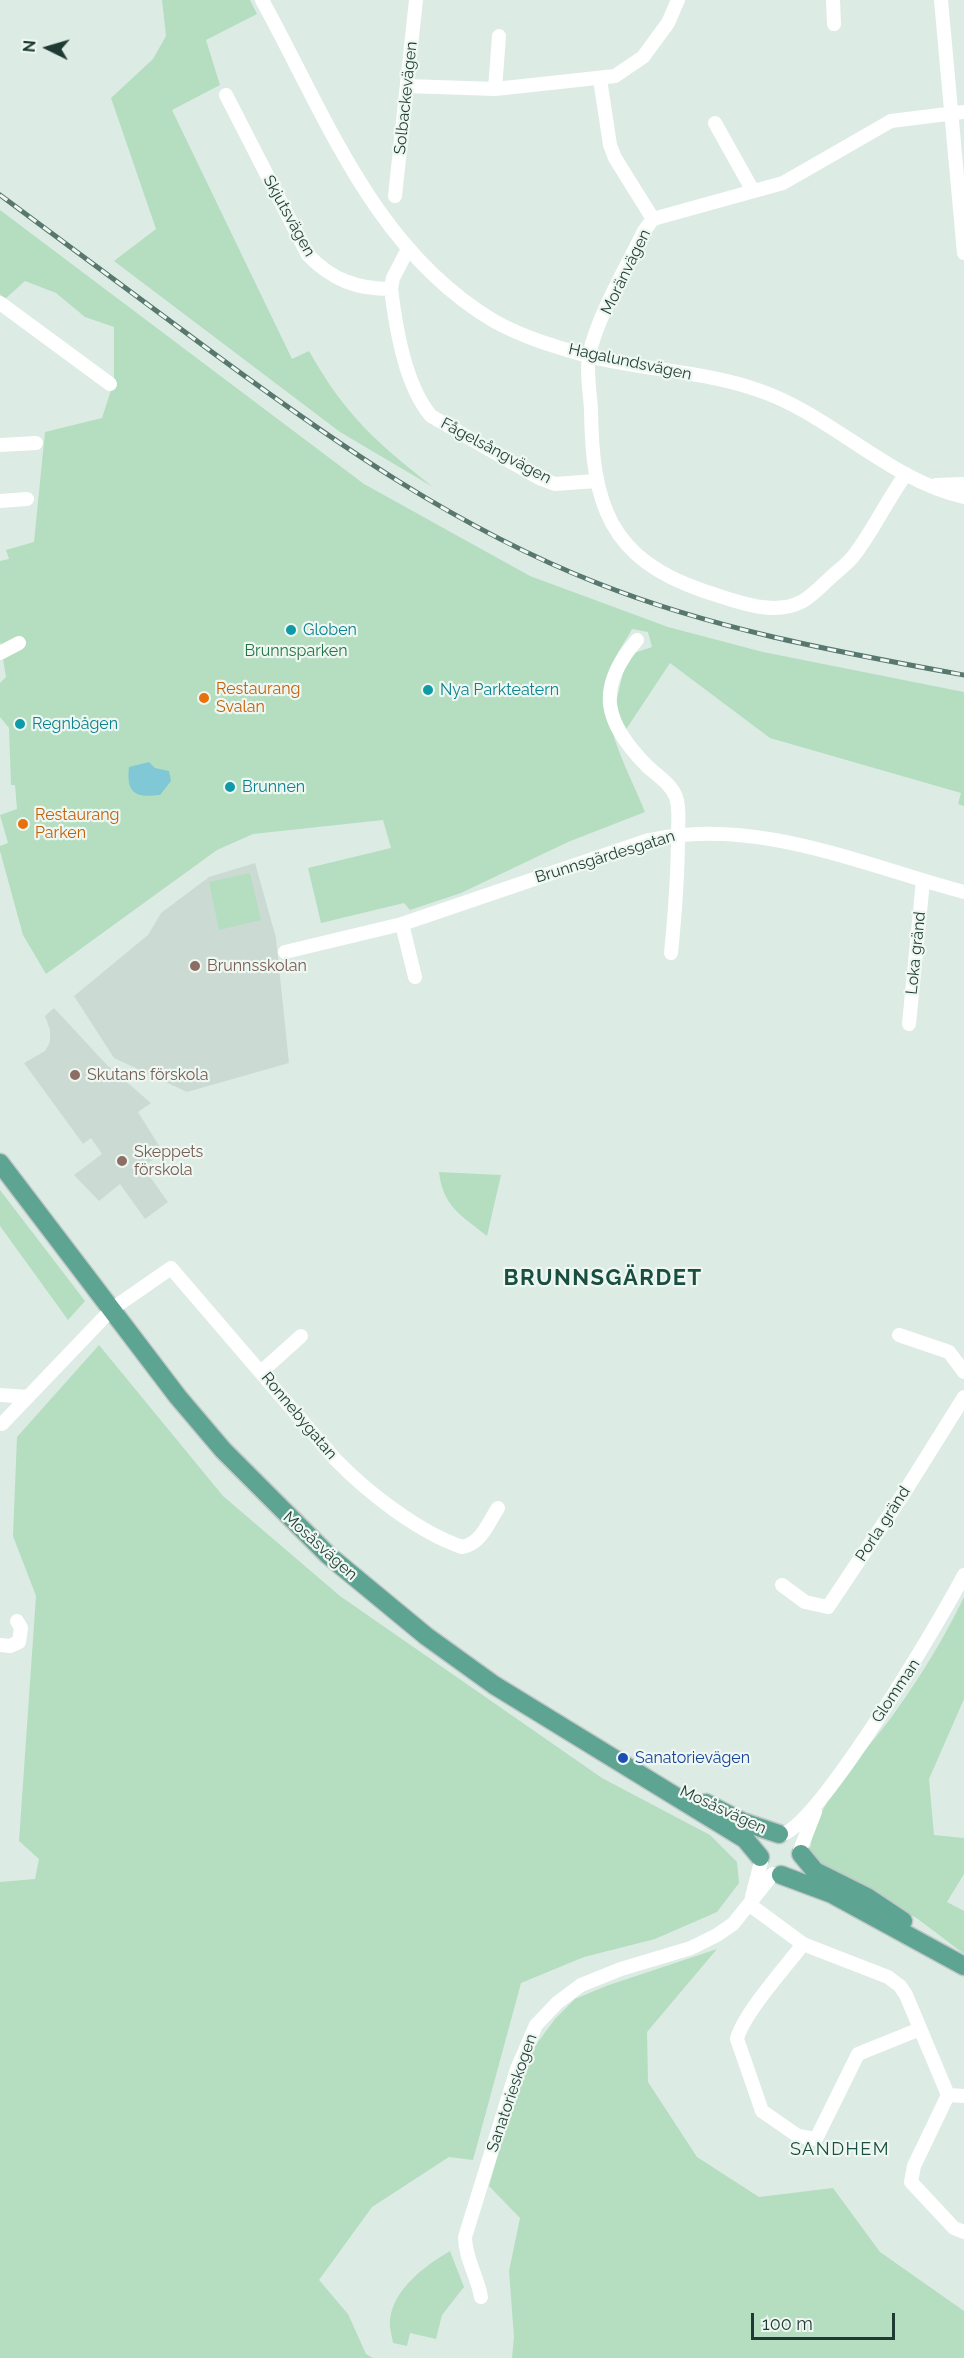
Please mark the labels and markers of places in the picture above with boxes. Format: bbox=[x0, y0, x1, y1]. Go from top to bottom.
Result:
place label: Globen bbox=[303, 620, 357, 640]
marker: Globen bbox=[284, 623, 298, 637]
place label: Restaurang Svalan bbox=[216, 679, 300, 717]
place label: Nya Parkteatern bbox=[440, 680, 559, 700]
marker: Nya Parkteatern bbox=[421, 683, 435, 697]
marker: Restaurang Svalan bbox=[197, 691, 211, 705]
place label: Regnbågen bbox=[32, 714, 118, 734]
marker: Regnbågen bbox=[13, 717, 27, 731]
place label: Brunnen bbox=[242, 777, 305, 797]
marker: Brunnen bbox=[223, 780, 237, 794]
place label: Restaurang Parken bbox=[35, 805, 119, 843]
marker: Restaurang Parken bbox=[16, 817, 30, 831]
place label: Brunnsskolan bbox=[207, 956, 307, 976]
marker: Brunnsskolan bbox=[188, 959, 202, 973]
place label: Skutans förskola bbox=[87, 1065, 208, 1085]
marker: Skutans förskola bbox=[68, 1068, 82, 1082]
place label: Skeppets förskola bbox=[134, 1142, 203, 1180]
marker: Skeppets förskola bbox=[115, 1154, 129, 1168]
place label: Sanatorievägen bbox=[635, 1748, 750, 1768]
marker: Sanatorievägen bbox=[616, 1751, 630, 1765]

